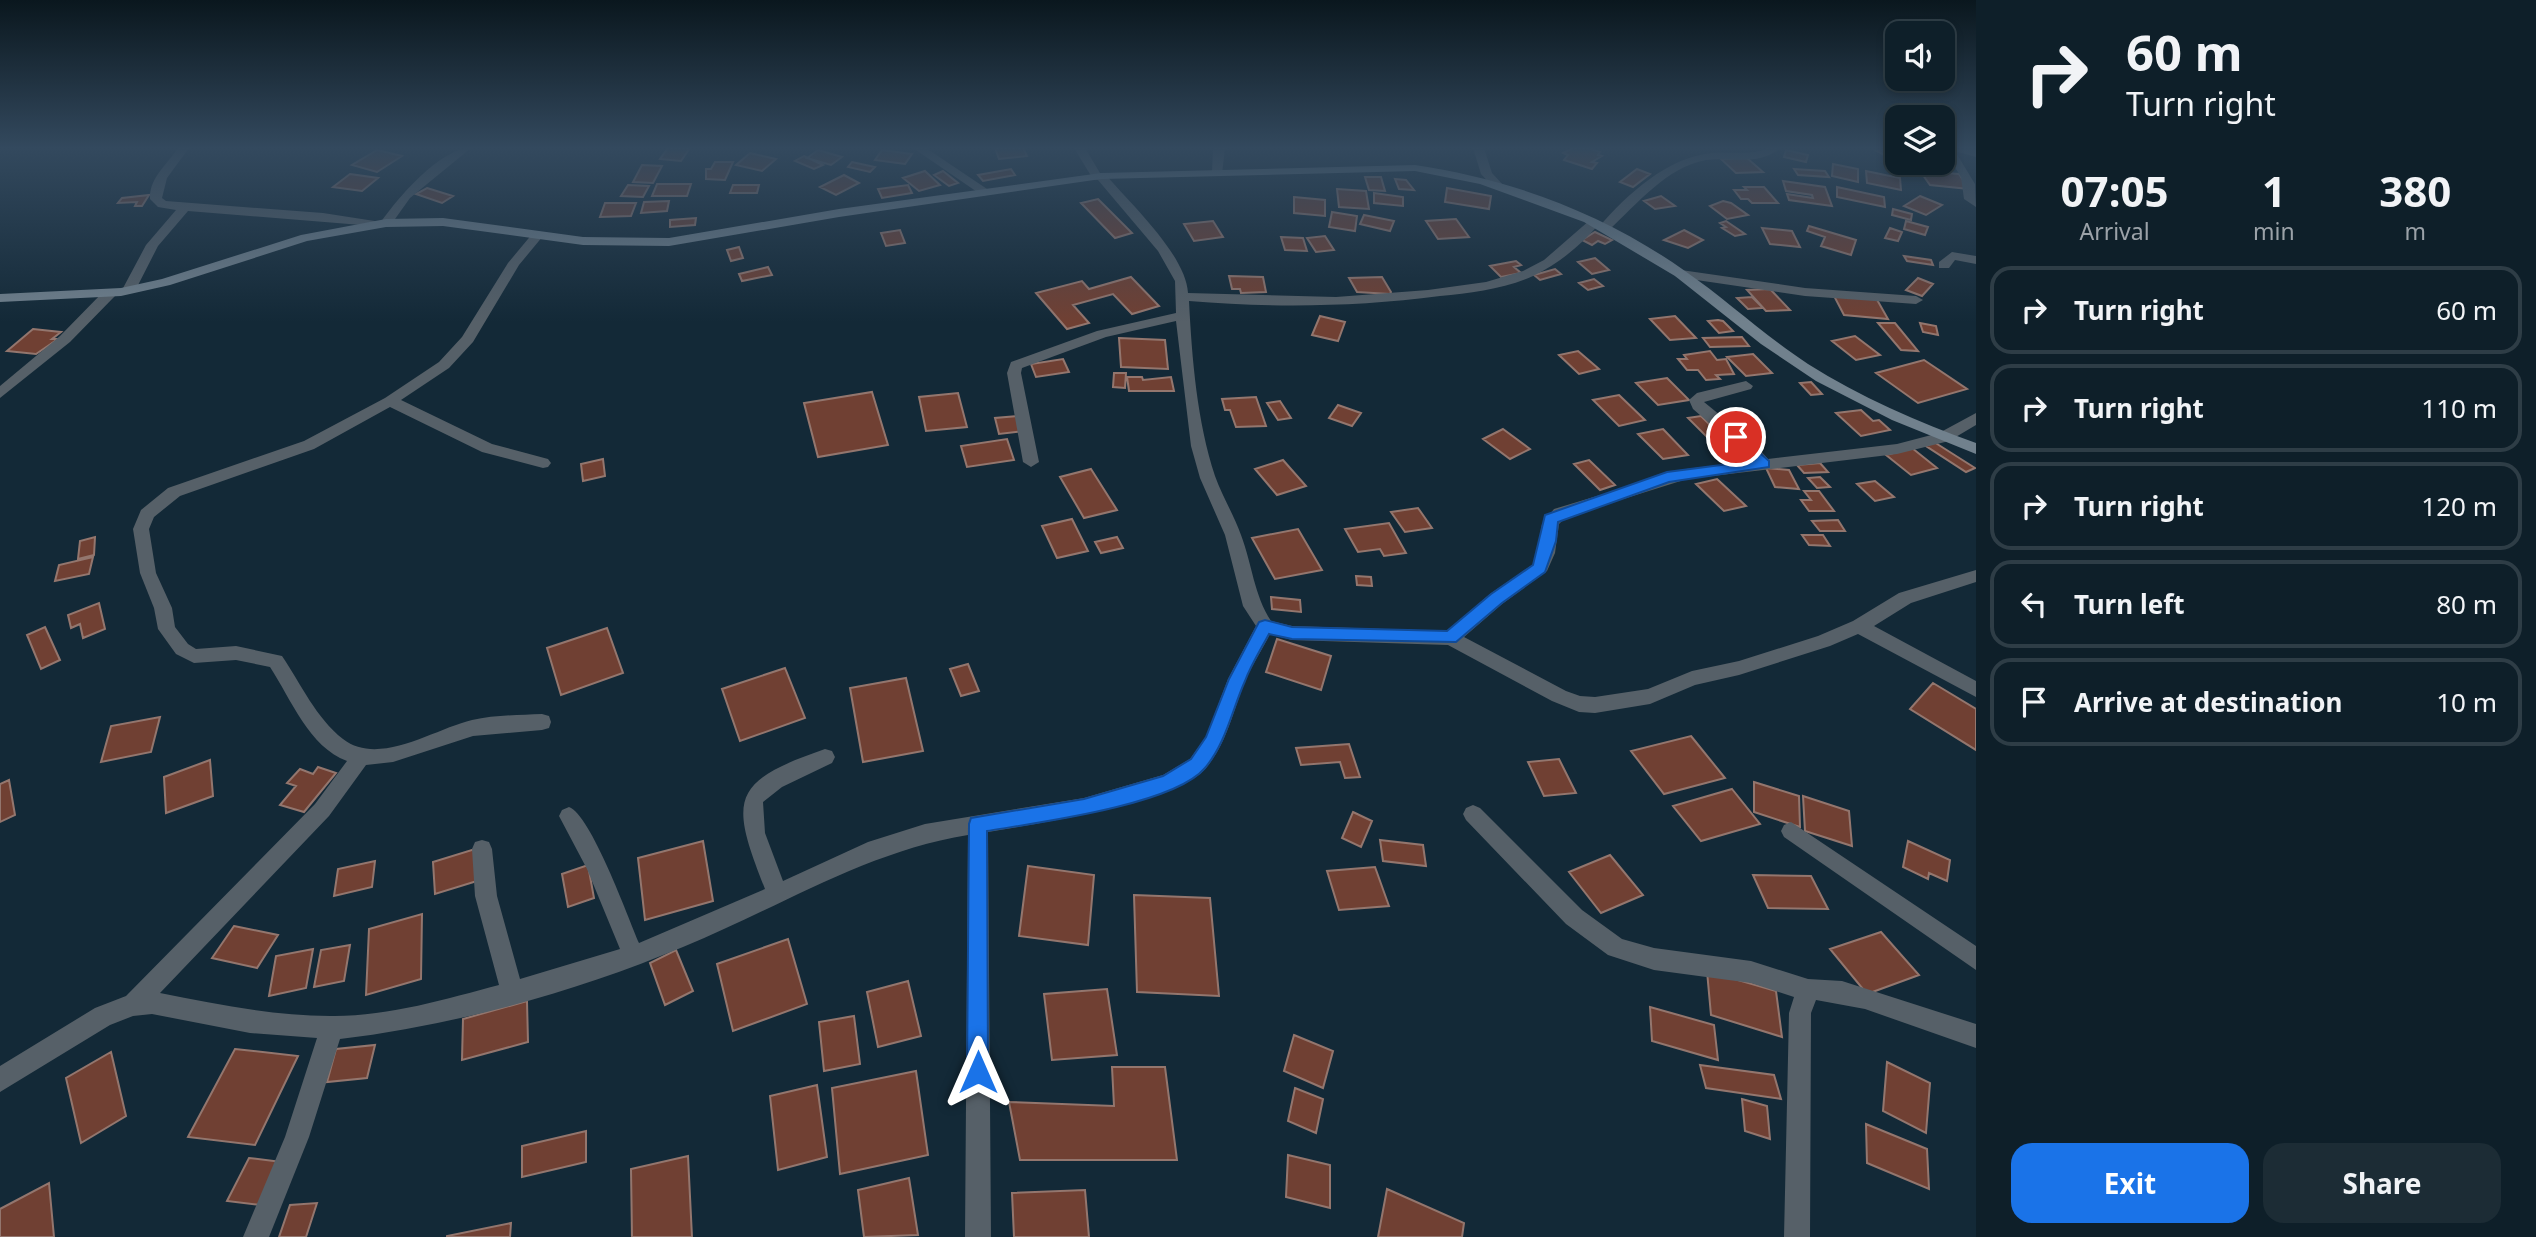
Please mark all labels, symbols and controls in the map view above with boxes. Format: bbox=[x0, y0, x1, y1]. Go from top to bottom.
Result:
text: 60 m bbox=[2126, 19, 2243, 85]
map controls bbox=[1885, 21, 1955, 175]
button: sound bbox=[1885, 21, 1955, 91]
icon: right bbox=[2011, 28, 2102, 119]
text: Turn right bbox=[2126, 82, 2276, 125]
button: layers bbox=[1885, 105, 1955, 175]
text: 07:05 bbox=[2061, 162, 2168, 219]
text: 1 bbox=[2262, 162, 2286, 219]
text: 380 bbox=[2379, 162, 2451, 219]
text: Arrival bbox=[2079, 215, 2150, 247]
text: min bbox=[2253, 215, 2295, 247]
text: m bbox=[2405, 215, 2426, 247]
icon: right bbox=[2015, 291, 2053, 329]
text: Turn right bbox=[2074, 292, 2204, 328]
text: 60 m bbox=[2436, 292, 2497, 328]
icon: right bbox=[2015, 389, 2053, 427]
text: Turn right bbox=[2074, 390, 2204, 426]
text: 110 m bbox=[2421, 390, 2497, 426]
pin bbox=[1706, 407, 1766, 467]
icon: arrive bbox=[1717, 418, 1755, 456]
icon: right bbox=[2015, 487, 2053, 525]
text: Turn right bbox=[2074, 488, 2204, 524]
text: 120 m bbox=[2421, 488, 2497, 524]
icon: left bbox=[2015, 585, 2053, 623]
text: Turn left bbox=[2074, 586, 2185, 622]
text: 80 m bbox=[2436, 586, 2497, 622]
icon: arrive bbox=[2015, 683, 2053, 721]
text: Arrive at destination bbox=[2074, 684, 2343, 720]
text: 10 m bbox=[2436, 684, 2497, 720]
position arrow bbox=[941, 1035, 1015, 1109]
button: Exit bbox=[2011, 1143, 2249, 1223]
button: Share bbox=[2263, 1143, 2501, 1223]

